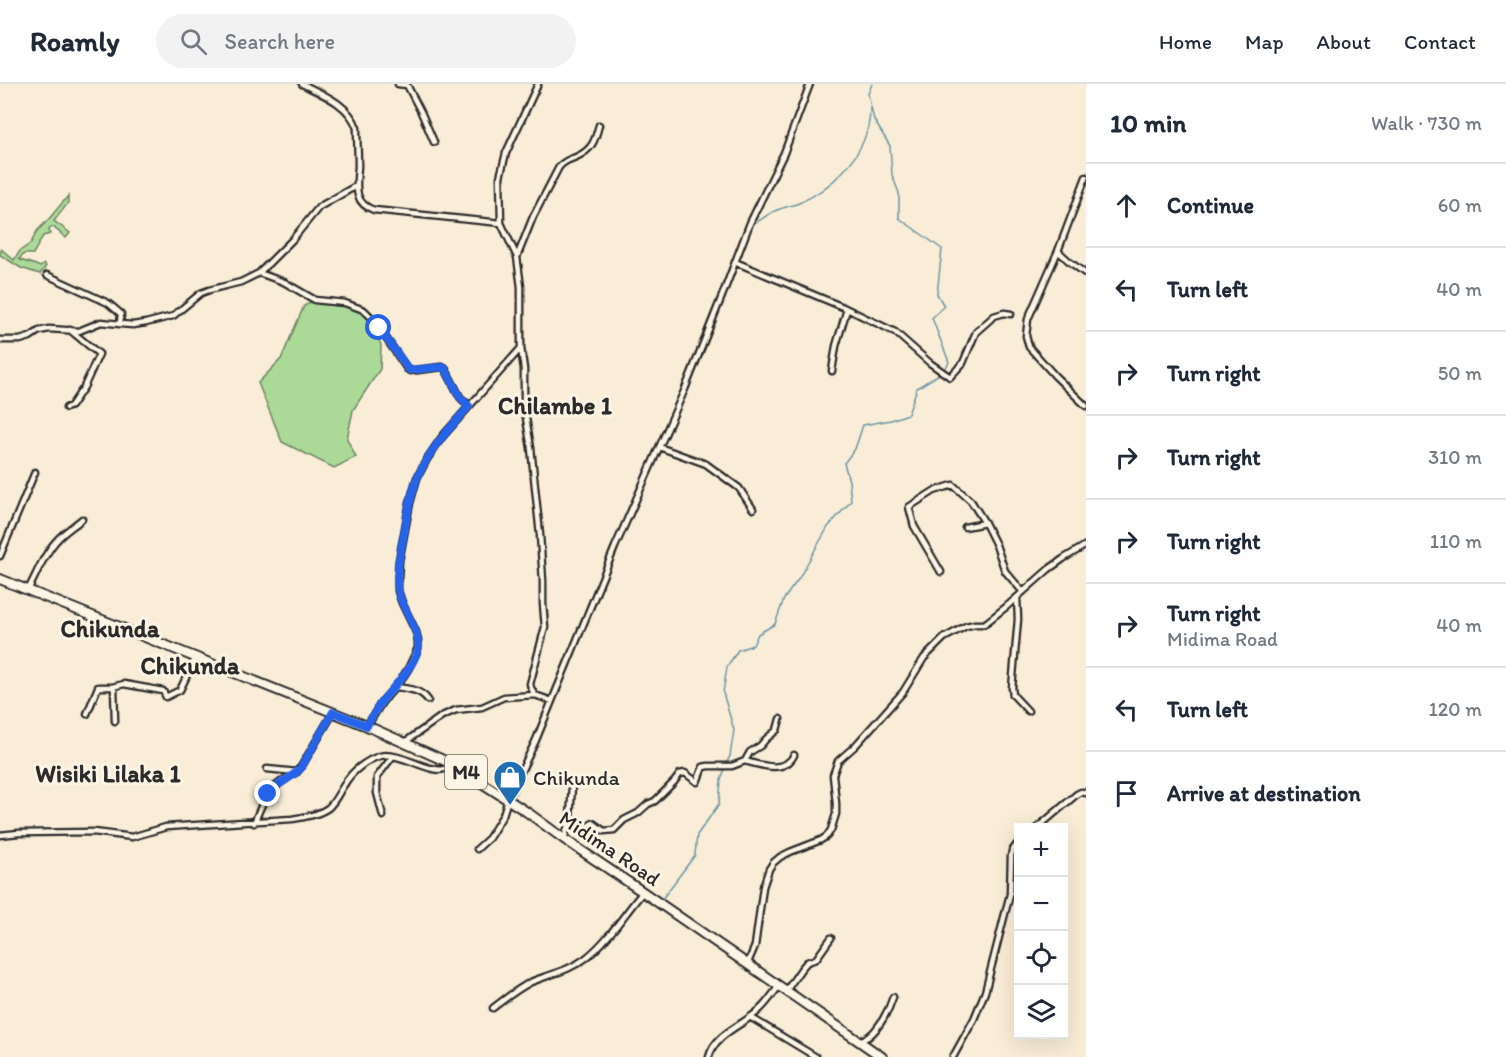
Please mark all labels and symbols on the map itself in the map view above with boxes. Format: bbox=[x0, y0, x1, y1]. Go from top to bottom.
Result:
route start bbox=[365, 314, 391, 340]
district label: Chilambe 1 bbox=[498, 391, 613, 420]
district label: Chikunda bbox=[60, 614, 160, 643]
district label: Chikunda bbox=[140, 651, 240, 680]
road number: M4 bbox=[445, 755, 487, 789]
district label: Wisiki Lilaka 1 bbox=[35, 759, 182, 788]
shop icon: Chikunda bbox=[492, 759, 528, 806]
place label: Chikunda bbox=[533, 765, 620, 790]
route end bbox=[254, 780, 280, 806]
street label: Midima Road bbox=[555, 805, 666, 891]

